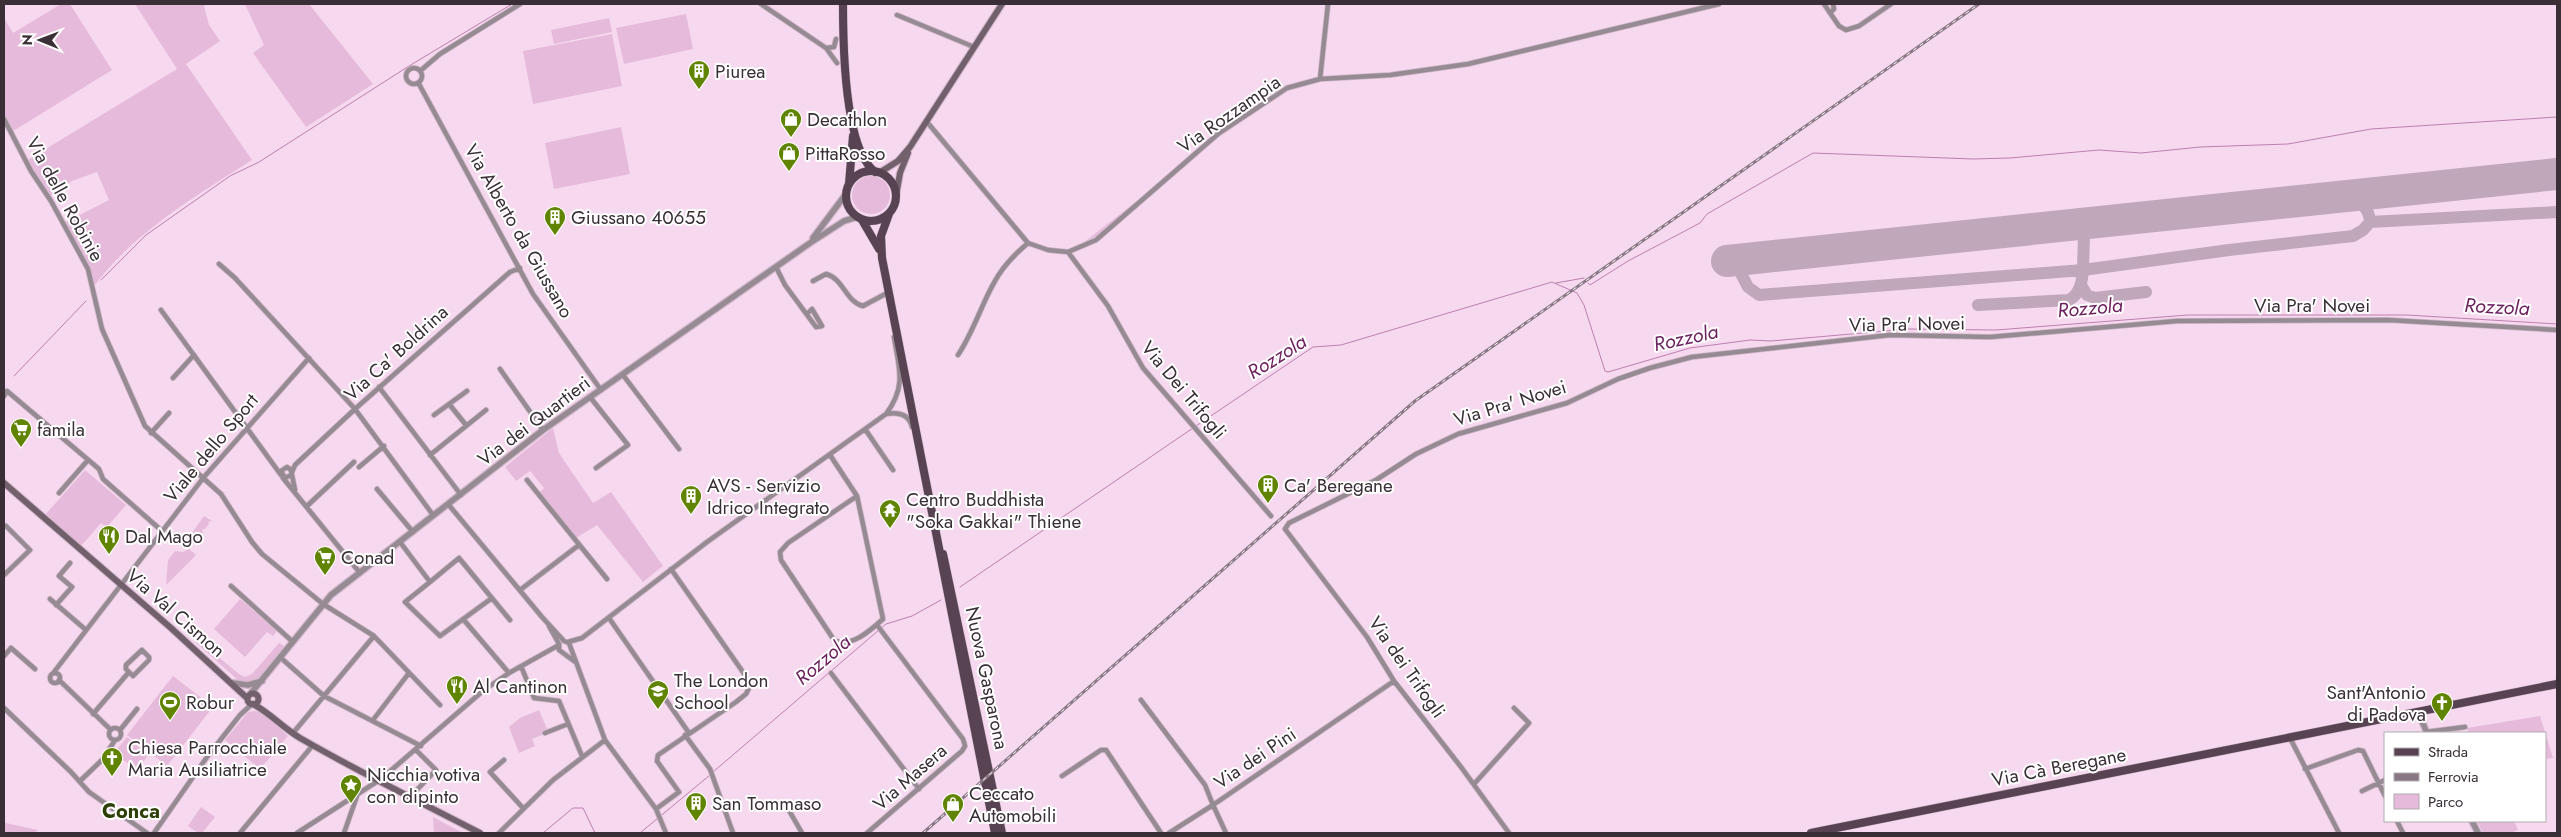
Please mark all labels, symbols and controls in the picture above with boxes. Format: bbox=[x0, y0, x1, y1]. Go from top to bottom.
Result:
north arrow bbox=[15, 15, 65, 65]
text: N bbox=[17, 34, 37, 46]
place label: Piurea bbox=[715, 58, 765, 85]
building icon: Piurea bbox=[687, 59, 711, 90]
street label: Via Rozzampia bbox=[1172, 69, 1286, 159]
place label: Decathlon bbox=[807, 106, 887, 133]
shop icon: Decathlon bbox=[779, 107, 803, 138]
street label: Via delle Robinie bbox=[20, 132, 111, 266]
street label: Via Alberto da Giussano bbox=[458, 139, 580, 323]
place label: PittaRosso bbox=[805, 140, 885, 167]
shop icon: PittaRosso bbox=[777, 141, 801, 172]
place label: Giussano 40655 bbox=[571, 204, 706, 231]
building icon: Giussano 40655 bbox=[543, 205, 567, 236]
water label: Rozzola bbox=[2056, 291, 2124, 325]
water label: Rozzola bbox=[2464, 291, 2530, 323]
street label: Via Pra' Novei bbox=[2254, 292, 2370, 319]
street label: Via Ca' Boldrina bbox=[338, 299, 454, 407]
street label: Via Pra' Novei bbox=[1849, 309, 1965, 339]
water label: Rozzola bbox=[1651, 317, 1721, 359]
water label: Rozzola bbox=[1242, 327, 1312, 387]
street label: Via Dei Trifogli bbox=[1135, 335, 1233, 445]
street label: Via dei Quartieri bbox=[472, 370, 596, 472]
street label: Via Pra' Novei bbox=[1451, 373, 1569, 433]
street label: Viale dello Sport bbox=[157, 387, 265, 508]
place label: famila bbox=[37, 416, 85, 443]
supermarket icon: famila bbox=[9, 417, 33, 448]
place label: AVS - Servizio Idrico Integrato bbox=[707, 472, 830, 521]
place label: Ca' Beregane bbox=[1284, 472, 1393, 499]
building icon: Ca' Beregane bbox=[1256, 473, 1280, 504]
building icon: AVS - Servizio Idrico Integrato bbox=[679, 484, 703, 515]
place label: Centro Buddhista "Soka Gakkai" Thiene bbox=[906, 486, 1082, 535]
temple icon: Centro Buddhista "Soka Gakkai" Thiene bbox=[878, 498, 902, 529]
place label: Dal Mago bbox=[125, 523, 203, 550]
restaurant icon: Dal Mago bbox=[97, 524, 121, 555]
place label: Conad bbox=[341, 544, 394, 571]
supermarket icon: Conad bbox=[313, 545, 337, 576]
street label: Via Val Cismon bbox=[121, 562, 231, 664]
street label: Nuova Gasparona bbox=[959, 604, 1015, 752]
street label: Via dei Trifogli bbox=[1362, 611, 1452, 723]
water label: Rozzola bbox=[789, 628, 857, 692]
place label: The London School bbox=[674, 667, 768, 716]
place label: Al Cantinon bbox=[473, 673, 568, 700]
restaurant icon: Al Cantinon bbox=[445, 674, 469, 705]
school or university icon: The London School bbox=[646, 679, 670, 710]
place label: Sant'Antonio di Padova bbox=[2327, 679, 2426, 728]
place label: Robur bbox=[186, 689, 235, 716]
sports icon: Robur bbox=[158, 690, 182, 721]
church icon: Sant'Antonio di Padova bbox=[2430, 691, 2454, 722]
street label: Via dei Pini bbox=[1209, 721, 1301, 795]
legend bbox=[2384, 732, 2546, 822]
place label: Chiesa Parrocchiale Maria Ausiliatrice bbox=[128, 734, 287, 783]
street label: Via Masera bbox=[867, 737, 953, 817]
street label: Via Cà Beregane bbox=[1989, 741, 2129, 793]
text: Strada bbox=[2428, 741, 2468, 763]
church icon: Chiesa Parrocchiale Maria Ausiliatrice bbox=[100, 746, 124, 777]
place label: Nicchia votiva con dipinto bbox=[367, 761, 480, 810]
text: Ferrovia bbox=[2428, 766, 2479, 788]
place icon: Nicchia votiva con dipinto bbox=[339, 773, 363, 804]
place label: Ceccato Automobili bbox=[969, 780, 1056, 829]
place label: San Tommaso bbox=[712, 790, 821, 817]
building icon: San Tommaso bbox=[684, 791, 708, 822]
text: Parco bbox=[2428, 791, 2463, 813]
shop icon: Ceccato Automobili bbox=[941, 792, 965, 823]
district label: Conca bbox=[102, 797, 160, 826]

